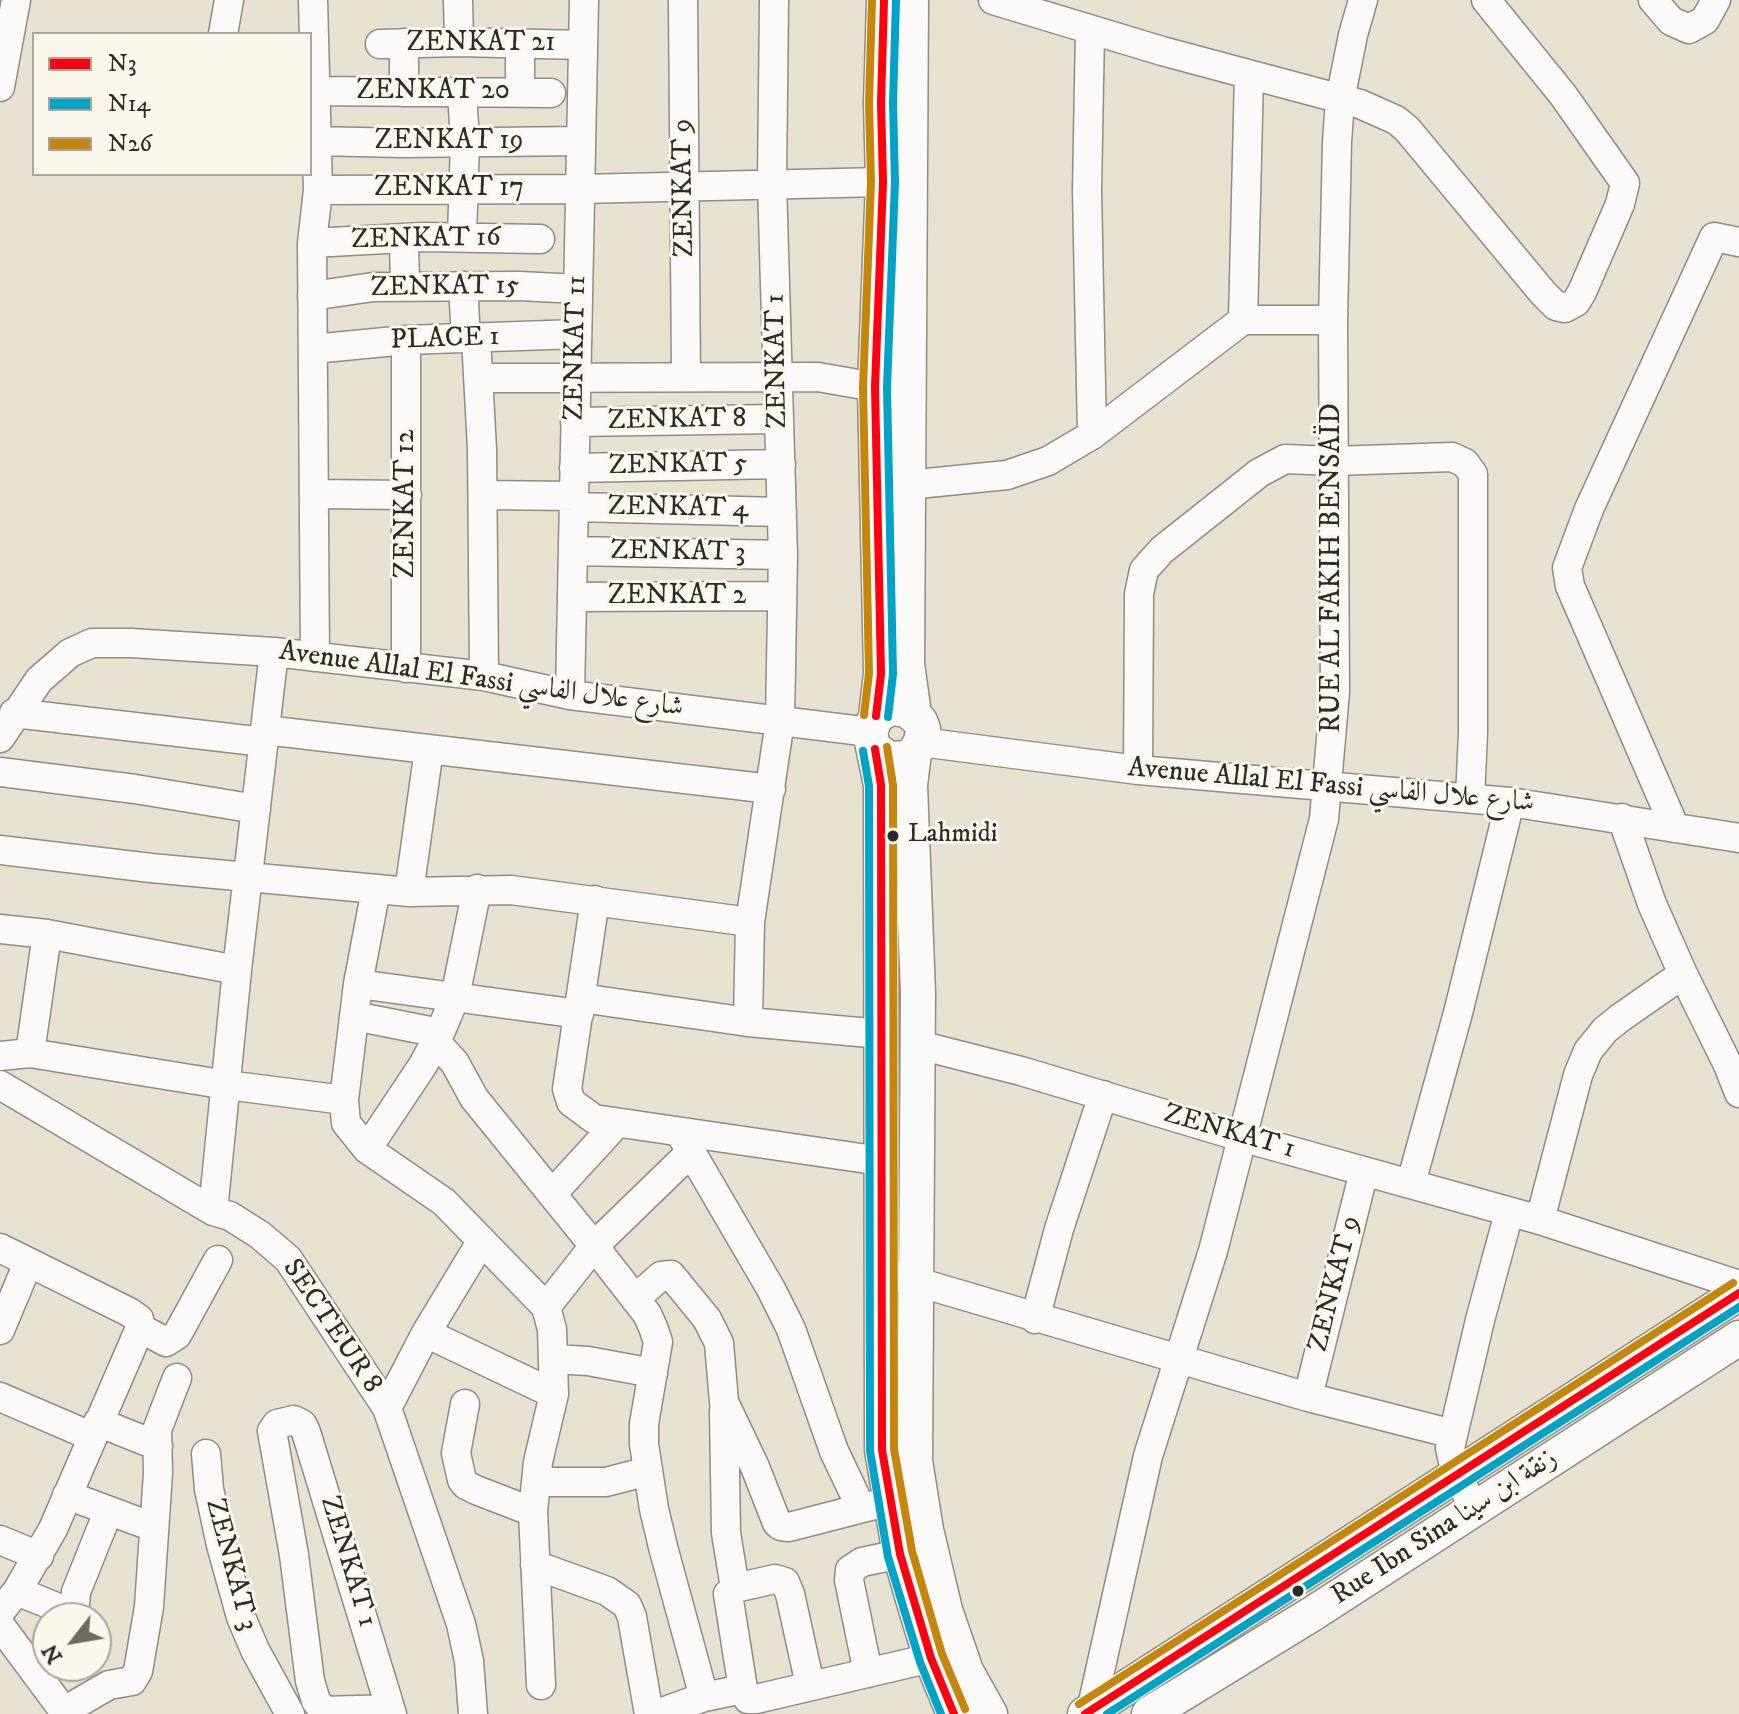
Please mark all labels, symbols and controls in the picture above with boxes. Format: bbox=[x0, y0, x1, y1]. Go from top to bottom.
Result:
street label: ZENKAT 21 bbox=[407, 27, 555, 61]
legend bbox=[32, 32, 312, 176]
text: N3 bbox=[108, 49, 137, 79]
street label: ZENKAT 20 bbox=[356, 75, 510, 109]
text: N14 bbox=[108, 89, 150, 119]
street label: ZENKAT 9 bbox=[667, 118, 703, 258]
street label: ZENKAT 19 bbox=[375, 125, 523, 159]
text: N26 bbox=[108, 129, 152, 159]
street label: ZENKAT 17 bbox=[374, 172, 524, 206]
street label: ZENKAT 16 bbox=[351, 222, 501, 258]
street label: ZENKAT 15 bbox=[370, 270, 520, 306]
street label: ZENKAT 11 bbox=[559, 275, 595, 421]
street label: ZENKAT 1 bbox=[760, 293, 796, 429]
street label: PLACE 1 bbox=[390, 321, 500, 359]
street label: ZENKAT 8 bbox=[607, 403, 747, 439]
street label: RUE AL FAKIH BENSAÏD bbox=[1316, 403, 1350, 733]
street label: ZENKAT 12 bbox=[390, 430, 424, 578]
street label: ZENKAT 5 bbox=[608, 448, 748, 484]
street label: ZENKAT 4 bbox=[607, 491, 749, 527]
street label: ZENKAT 3 bbox=[610, 535, 746, 571]
street label: ZENKAT 2 bbox=[608, 580, 746, 614]
street label: Avenue Allal El Fassi شارع علال الفاسي bbox=[277, 636, 685, 726]
street label: Avenue Allal El Fassi شارع علال الفاسي bbox=[1126, 752, 1536, 822]
place label: Lahmidi bbox=[908, 820, 997, 852]
marker: Lahmidi bbox=[885, 828, 901, 844]
street label: ZENKAT 1 bbox=[1159, 1098, 1299, 1168]
street label: ZENKAT 9 bbox=[1303, 1213, 1369, 1355]
street label: SECTEUR 8 bbox=[274, 1254, 388, 1400]
street label: Rue Ibn Sina زنقة ابن سينا bbox=[1326, 1443, 1564, 1613]
street label: ZENKAT 1 bbox=[311, 1493, 383, 1631]
street label: ZENKAT 3 bbox=[196, 1495, 264, 1635]
unlabelled marker bbox=[1290, 1583, 1306, 1599]
north arrow bbox=[32, 1602, 112, 1682]
text: N bbox=[36, 1639, 69, 1668]

